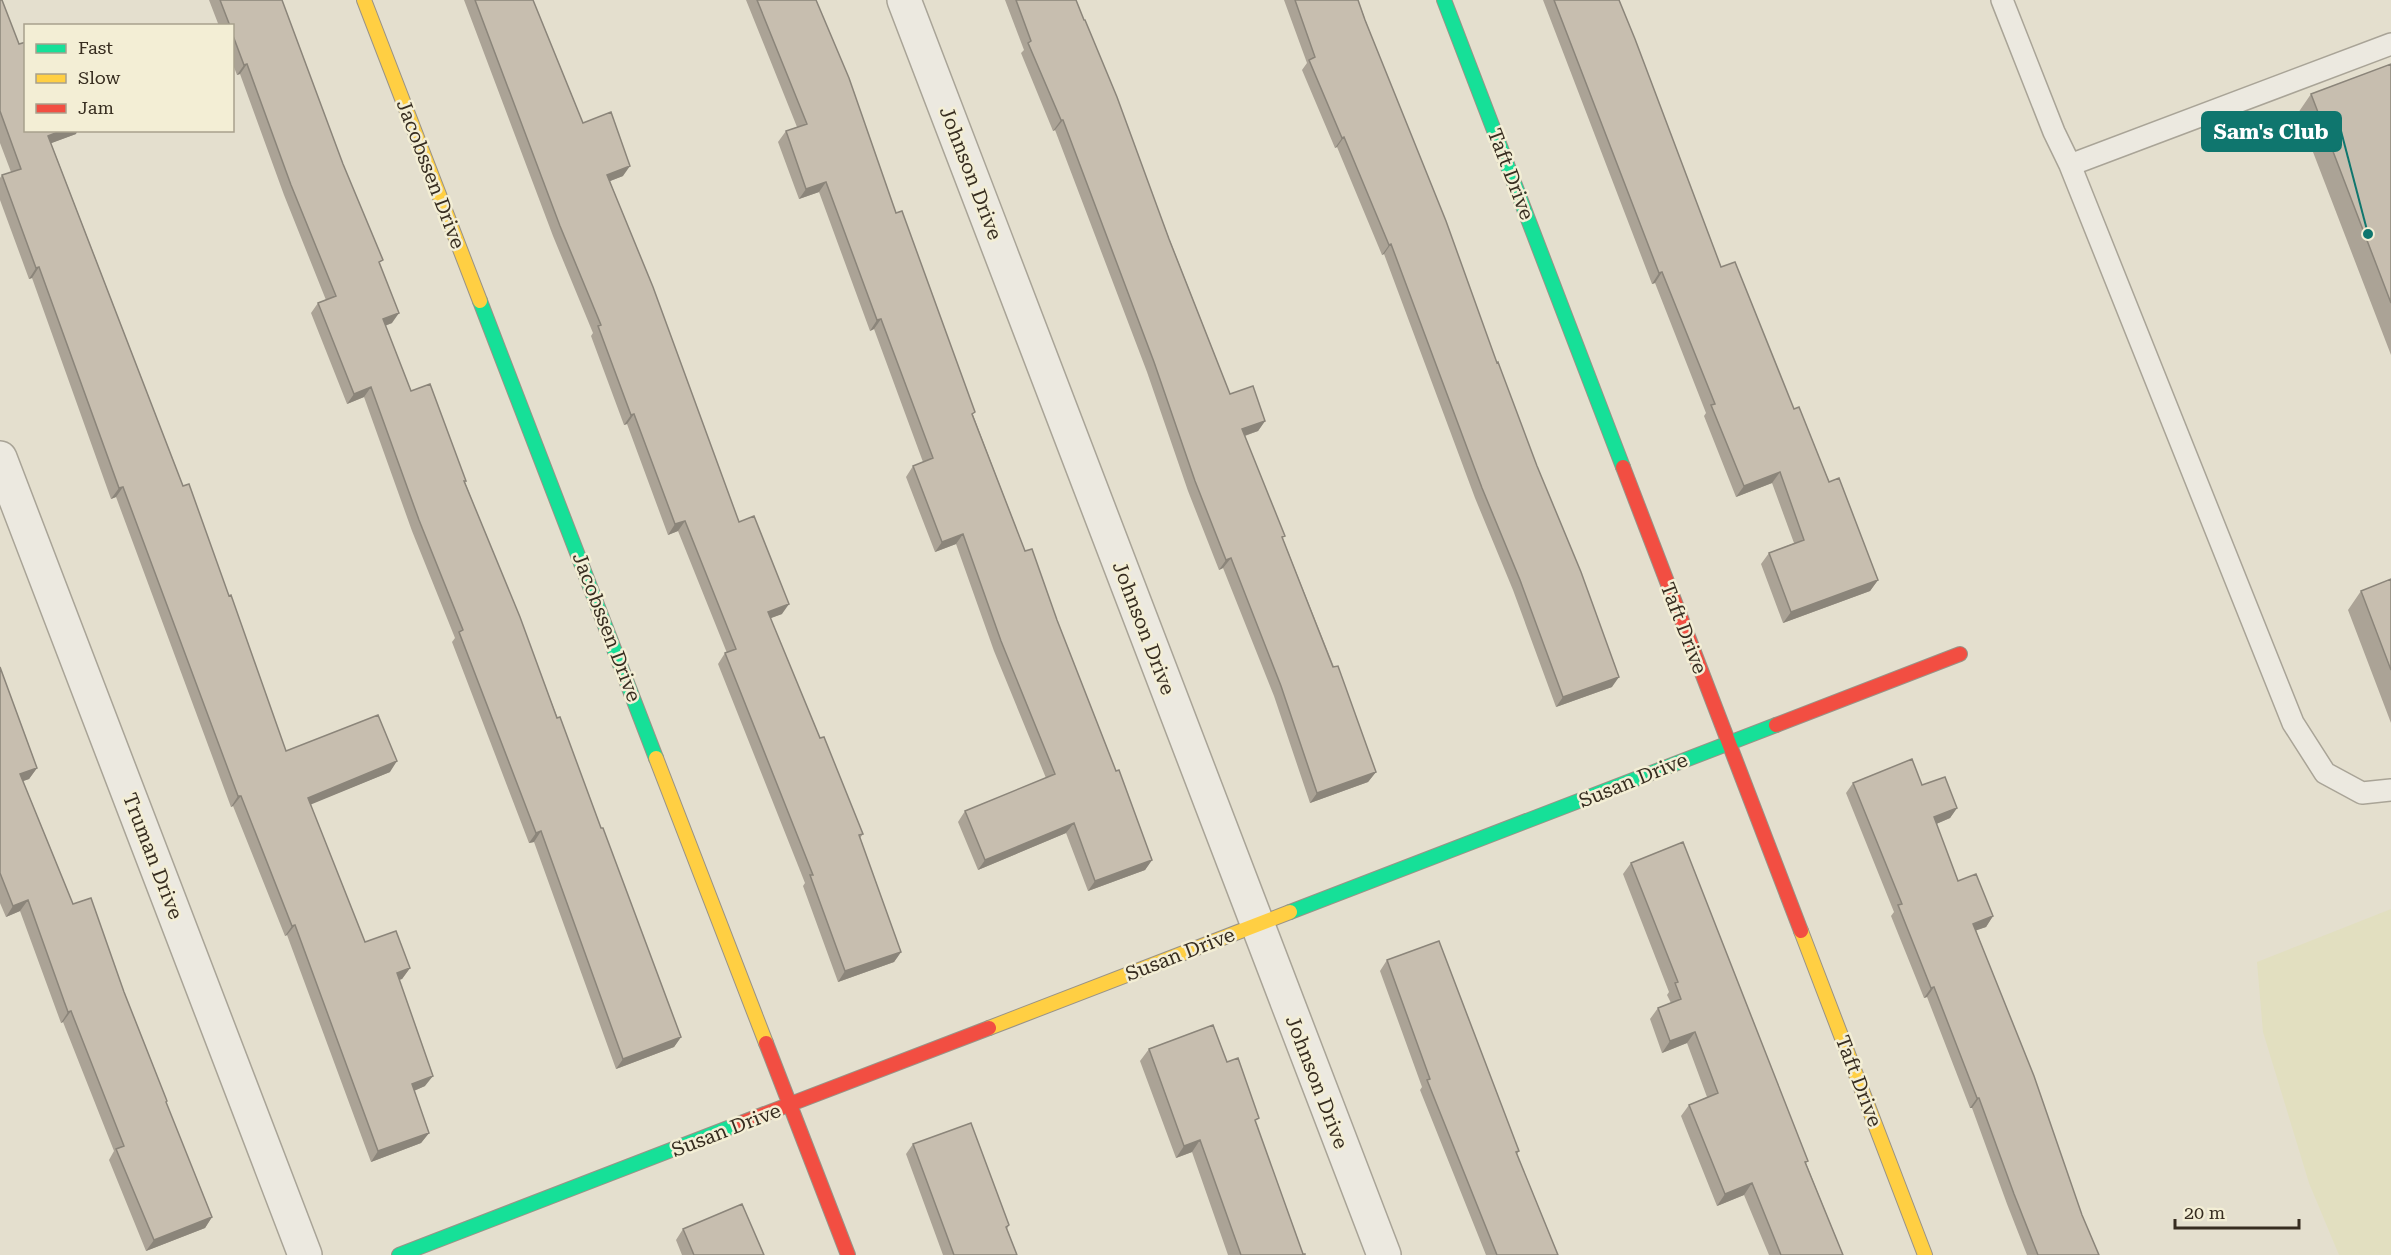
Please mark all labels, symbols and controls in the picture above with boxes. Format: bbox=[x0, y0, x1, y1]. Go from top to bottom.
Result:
legend bbox=[24, 24, 234, 132]
text: Fast bbox=[78, 37, 113, 58]
text: Slow bbox=[78, 67, 120, 88]
street label: Jacobssen Drive bbox=[392, 96, 470, 252]
text: Jam bbox=[78, 97, 114, 118]
street label: Johnson Drive bbox=[935, 103, 1007, 243]
callout: Sam's Club bbox=[2202, 112, 2341, 151]
text: Sam's Club bbox=[2213, 120, 2329, 144]
street label: Taft Drive bbox=[1483, 125, 1539, 223]
street label: Jacobssen Drive bbox=[568, 549, 646, 705]
street label: Johnson Drive bbox=[1108, 558, 1180, 698]
street label: Taft Drive bbox=[1656, 579, 1712, 677]
street label: Susan Drive bbox=[1575, 747, 1691, 813]
street label: Truman Drive bbox=[118, 790, 188, 922]
street label: Susan Drive bbox=[1122, 922, 1238, 986]
street label: Johnson Drive bbox=[1281, 1012, 1353, 1152]
street label: Taft Drive bbox=[1831, 1032, 1887, 1130]
street label: Susan Drive bbox=[668, 1098, 784, 1162]
scale bar bbox=[2175, 1192, 2300, 1230]
text: 20 m bbox=[2184, 1202, 2225, 1223]

